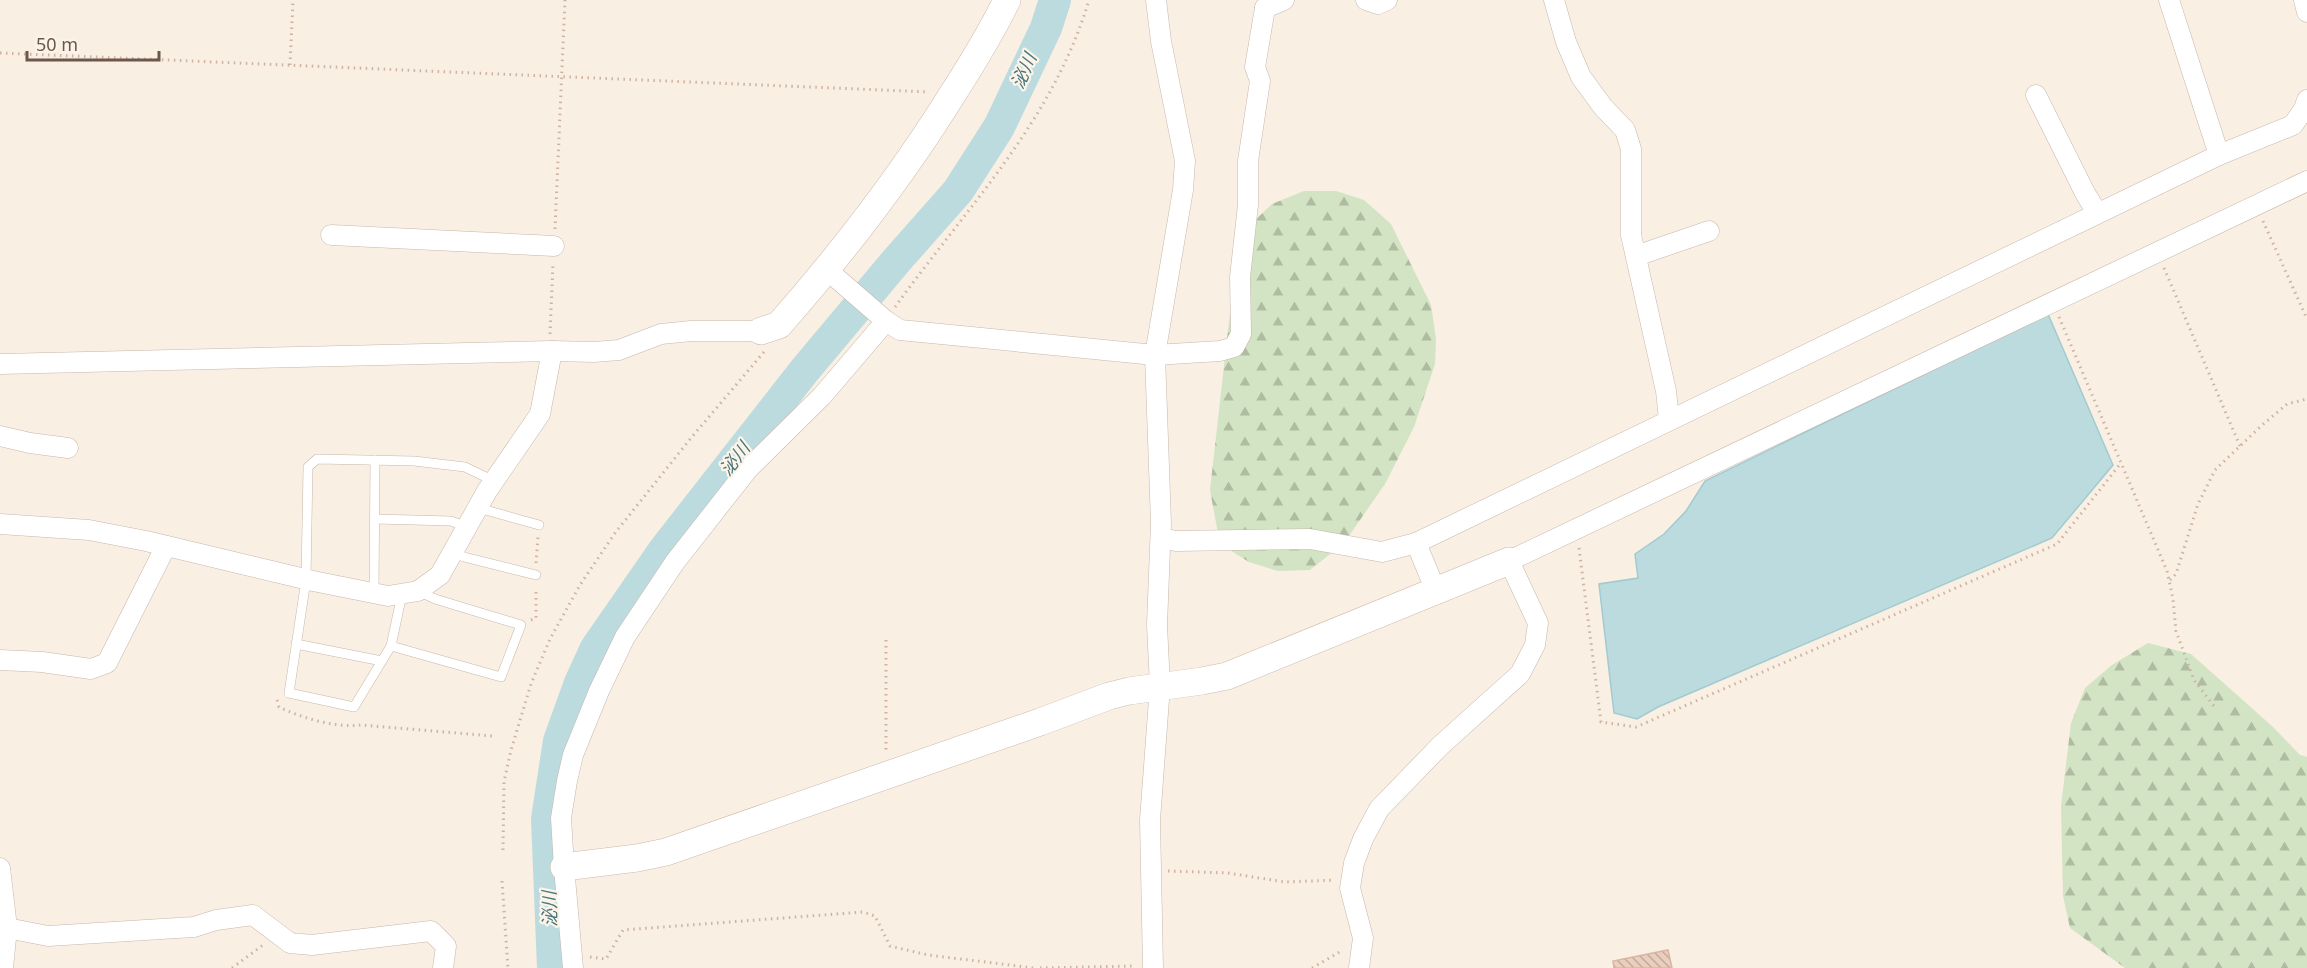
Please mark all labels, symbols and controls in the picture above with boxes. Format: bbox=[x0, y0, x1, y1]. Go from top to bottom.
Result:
scale bar bbox=[27, 24, 159, 62]
text: 50 m bbox=[36, 32, 78, 56]
water label: 泌川 bbox=[1005, 47, 1042, 92]
water label: 泌川 bbox=[714, 435, 756, 480]
water label: 泌川 bbox=[536, 889, 562, 927]

